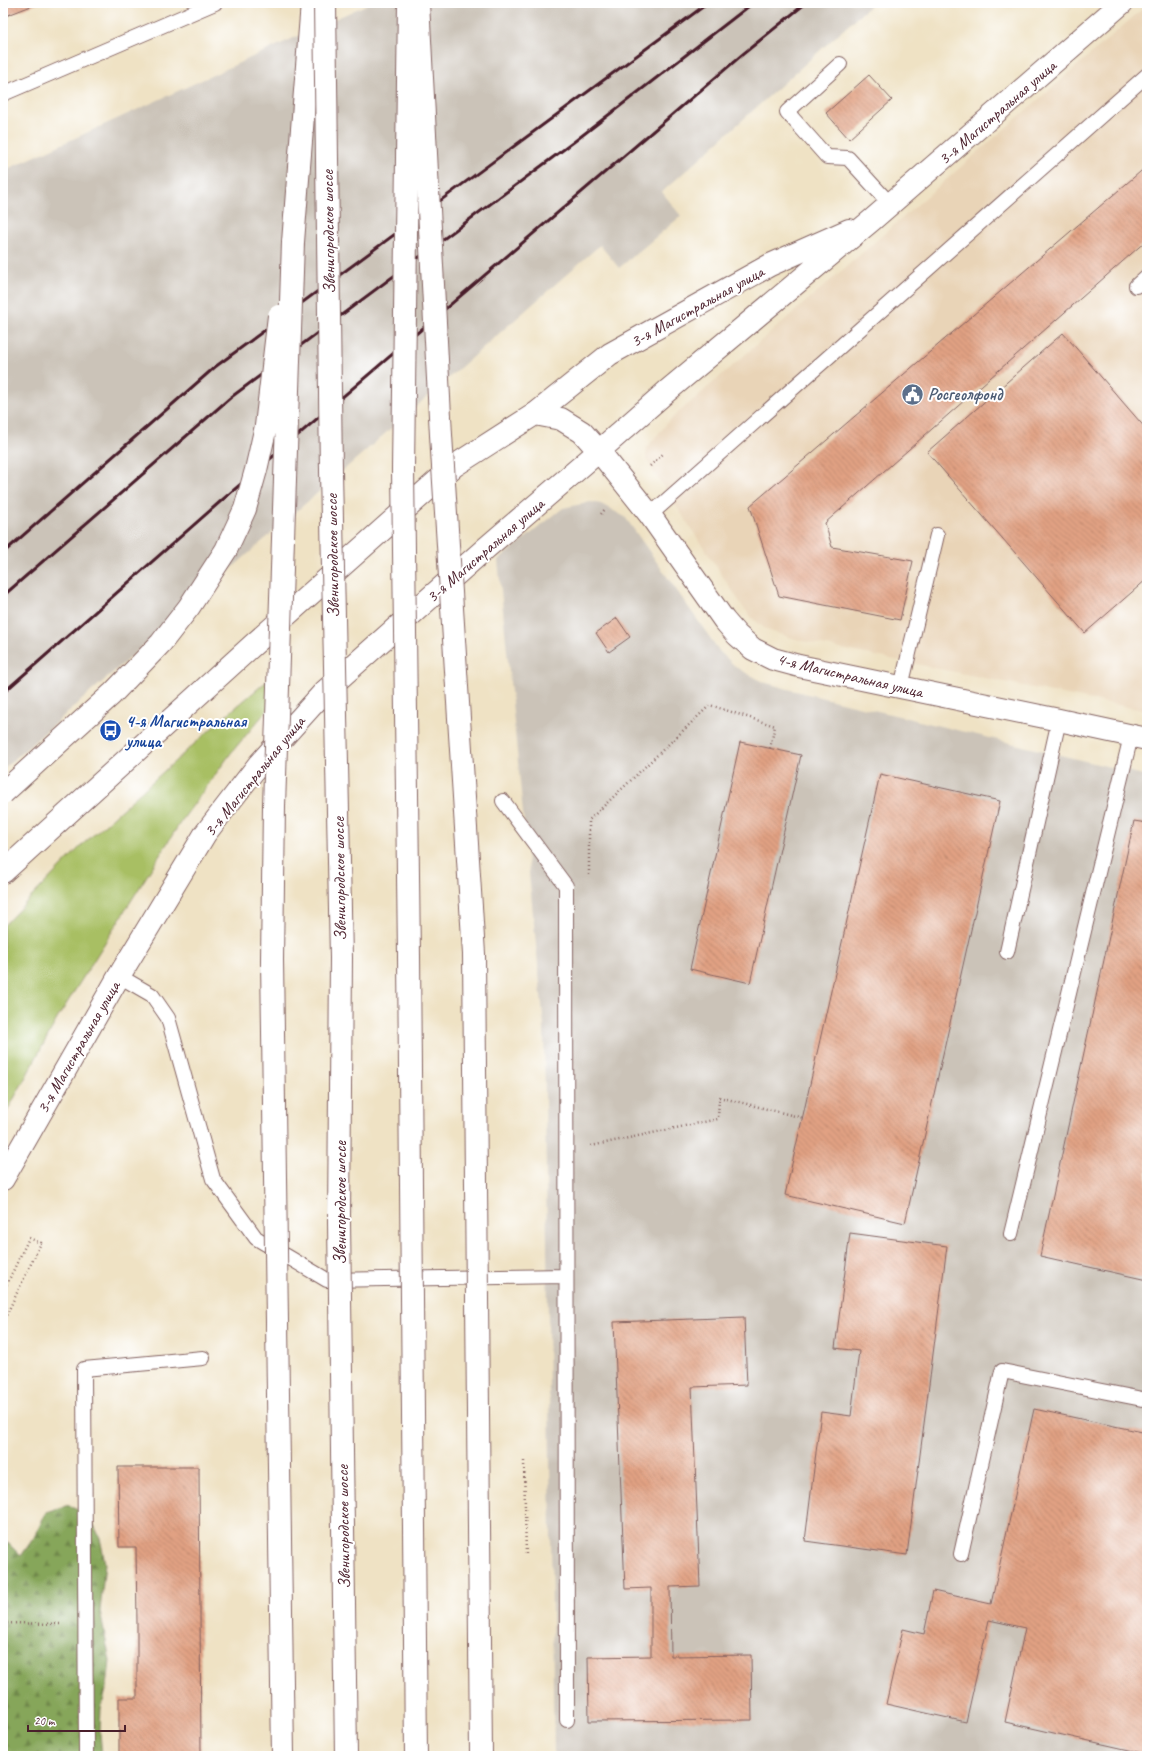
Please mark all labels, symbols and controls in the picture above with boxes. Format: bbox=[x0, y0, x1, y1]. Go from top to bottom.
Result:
street label: 3-я Магистральная улица bbox=[934, 54, 1062, 169]
street label: Звенигородское шоссе bbox=[317, 169, 340, 294]
street label: 3-я Магистральная улица bbox=[627, 260, 769, 352]
public building icon: Росгеолфонд bbox=[900, 381, 926, 407]
place label: Росгеолфонд bbox=[928, 384, 1004, 405]
street label: 3-я Магистральная улица bbox=[422, 492, 550, 607]
street label: Звенигородское шоссе bbox=[321, 493, 344, 618]
street label: 4-я Магистральная улица bbox=[775, 648, 927, 703]
street label: 3-я Магистральная улица bbox=[199, 710, 311, 841]
place label: 4-я Магистральная улица bbox=[124, 711, 248, 752]
bus stop icon: 4-я Магистральная улица bbox=[98, 718, 124, 744]
street label: Звенигородское шоссе bbox=[328, 816, 351, 941]
street label: 3-я Магистральная улица bbox=[32, 976, 126, 1117]
street label: Звенигородское шоссе bbox=[330, 1140, 351, 1265]
street label: Звенигородское шоссе bbox=[332, 1464, 355, 1589]
scale bar bbox=[28, 1707, 125, 1733]
text: 20 m bbox=[34, 1713, 56, 1729]

